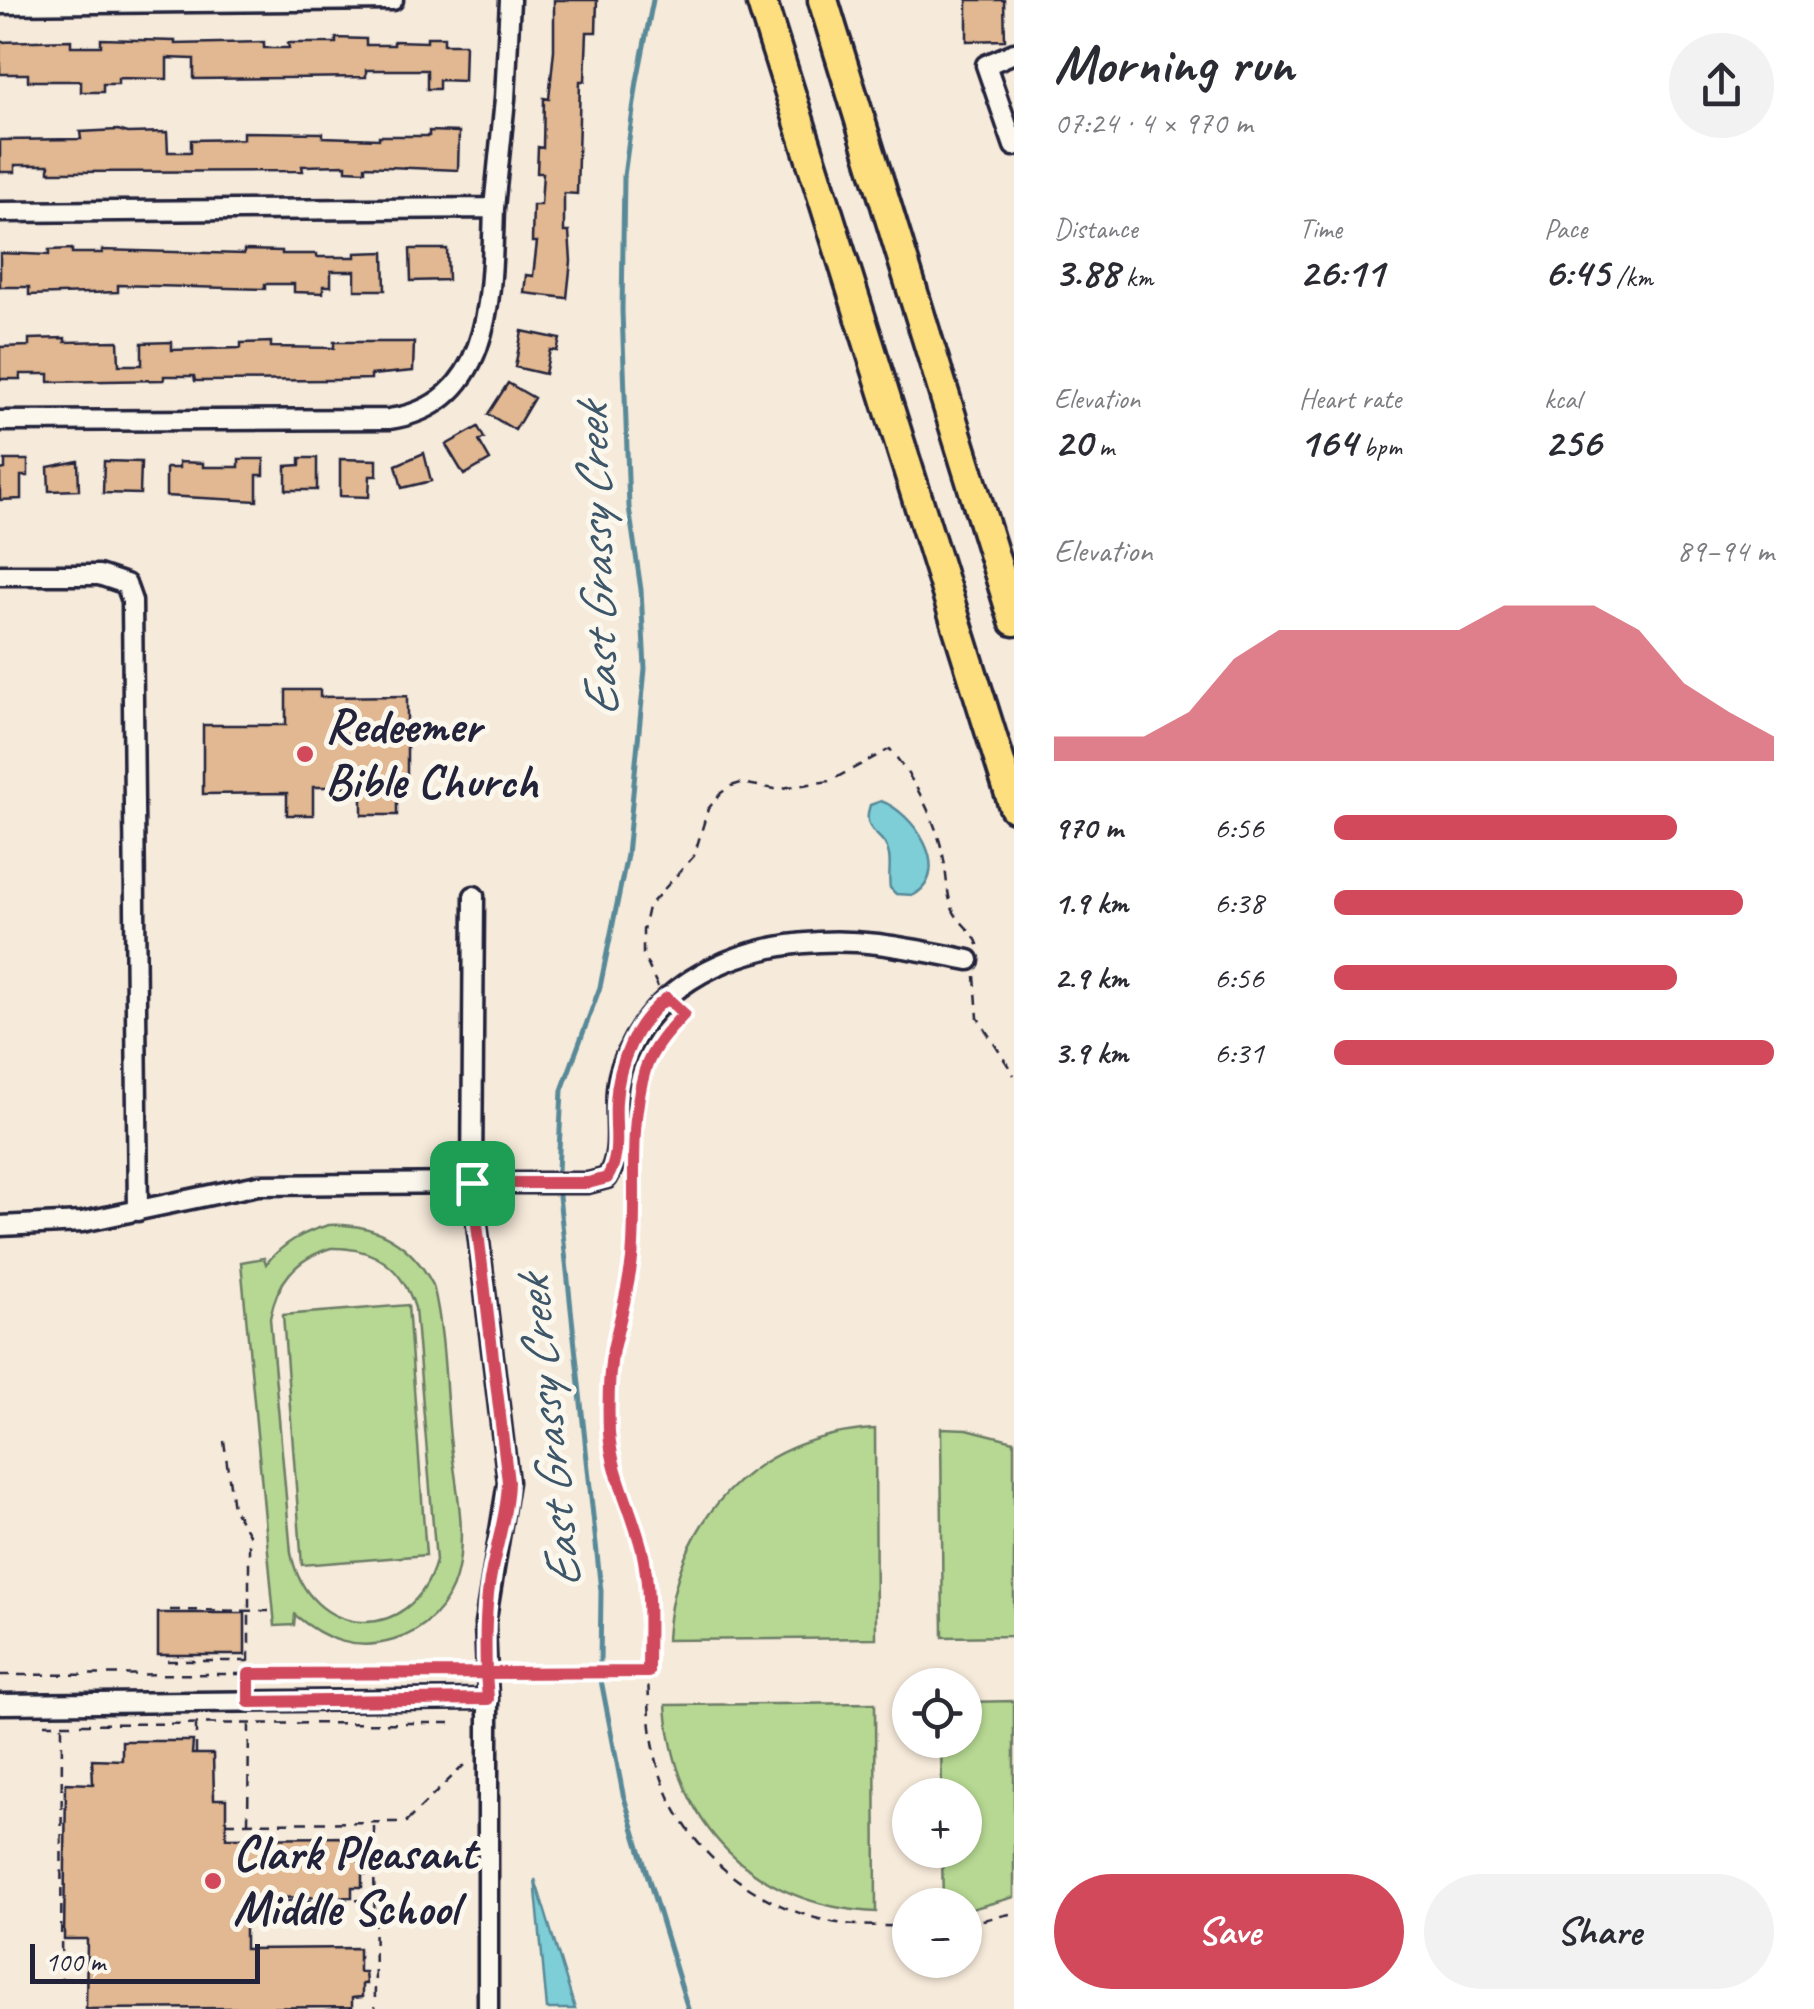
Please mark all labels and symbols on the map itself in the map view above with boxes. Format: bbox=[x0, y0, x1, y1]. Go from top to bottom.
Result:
water label: East Grassy Creek bbox=[559, 396, 633, 718]
place label: Redeemer Bible Church bbox=[325, 696, 540, 811]
marker: Redeemer Bible Church bbox=[294, 743, 316, 765]
pin bbox=[430, 1141, 515, 1226]
water label: East Grassy Creek bbox=[500, 1267, 596, 1591]
place label: Clark Pleasant Middle School bbox=[233, 1823, 482, 1938]
marker: Clark Pleasant Middle School bbox=[202, 1870, 224, 1892]
scale bar bbox=[30, 1939, 260, 1984]

